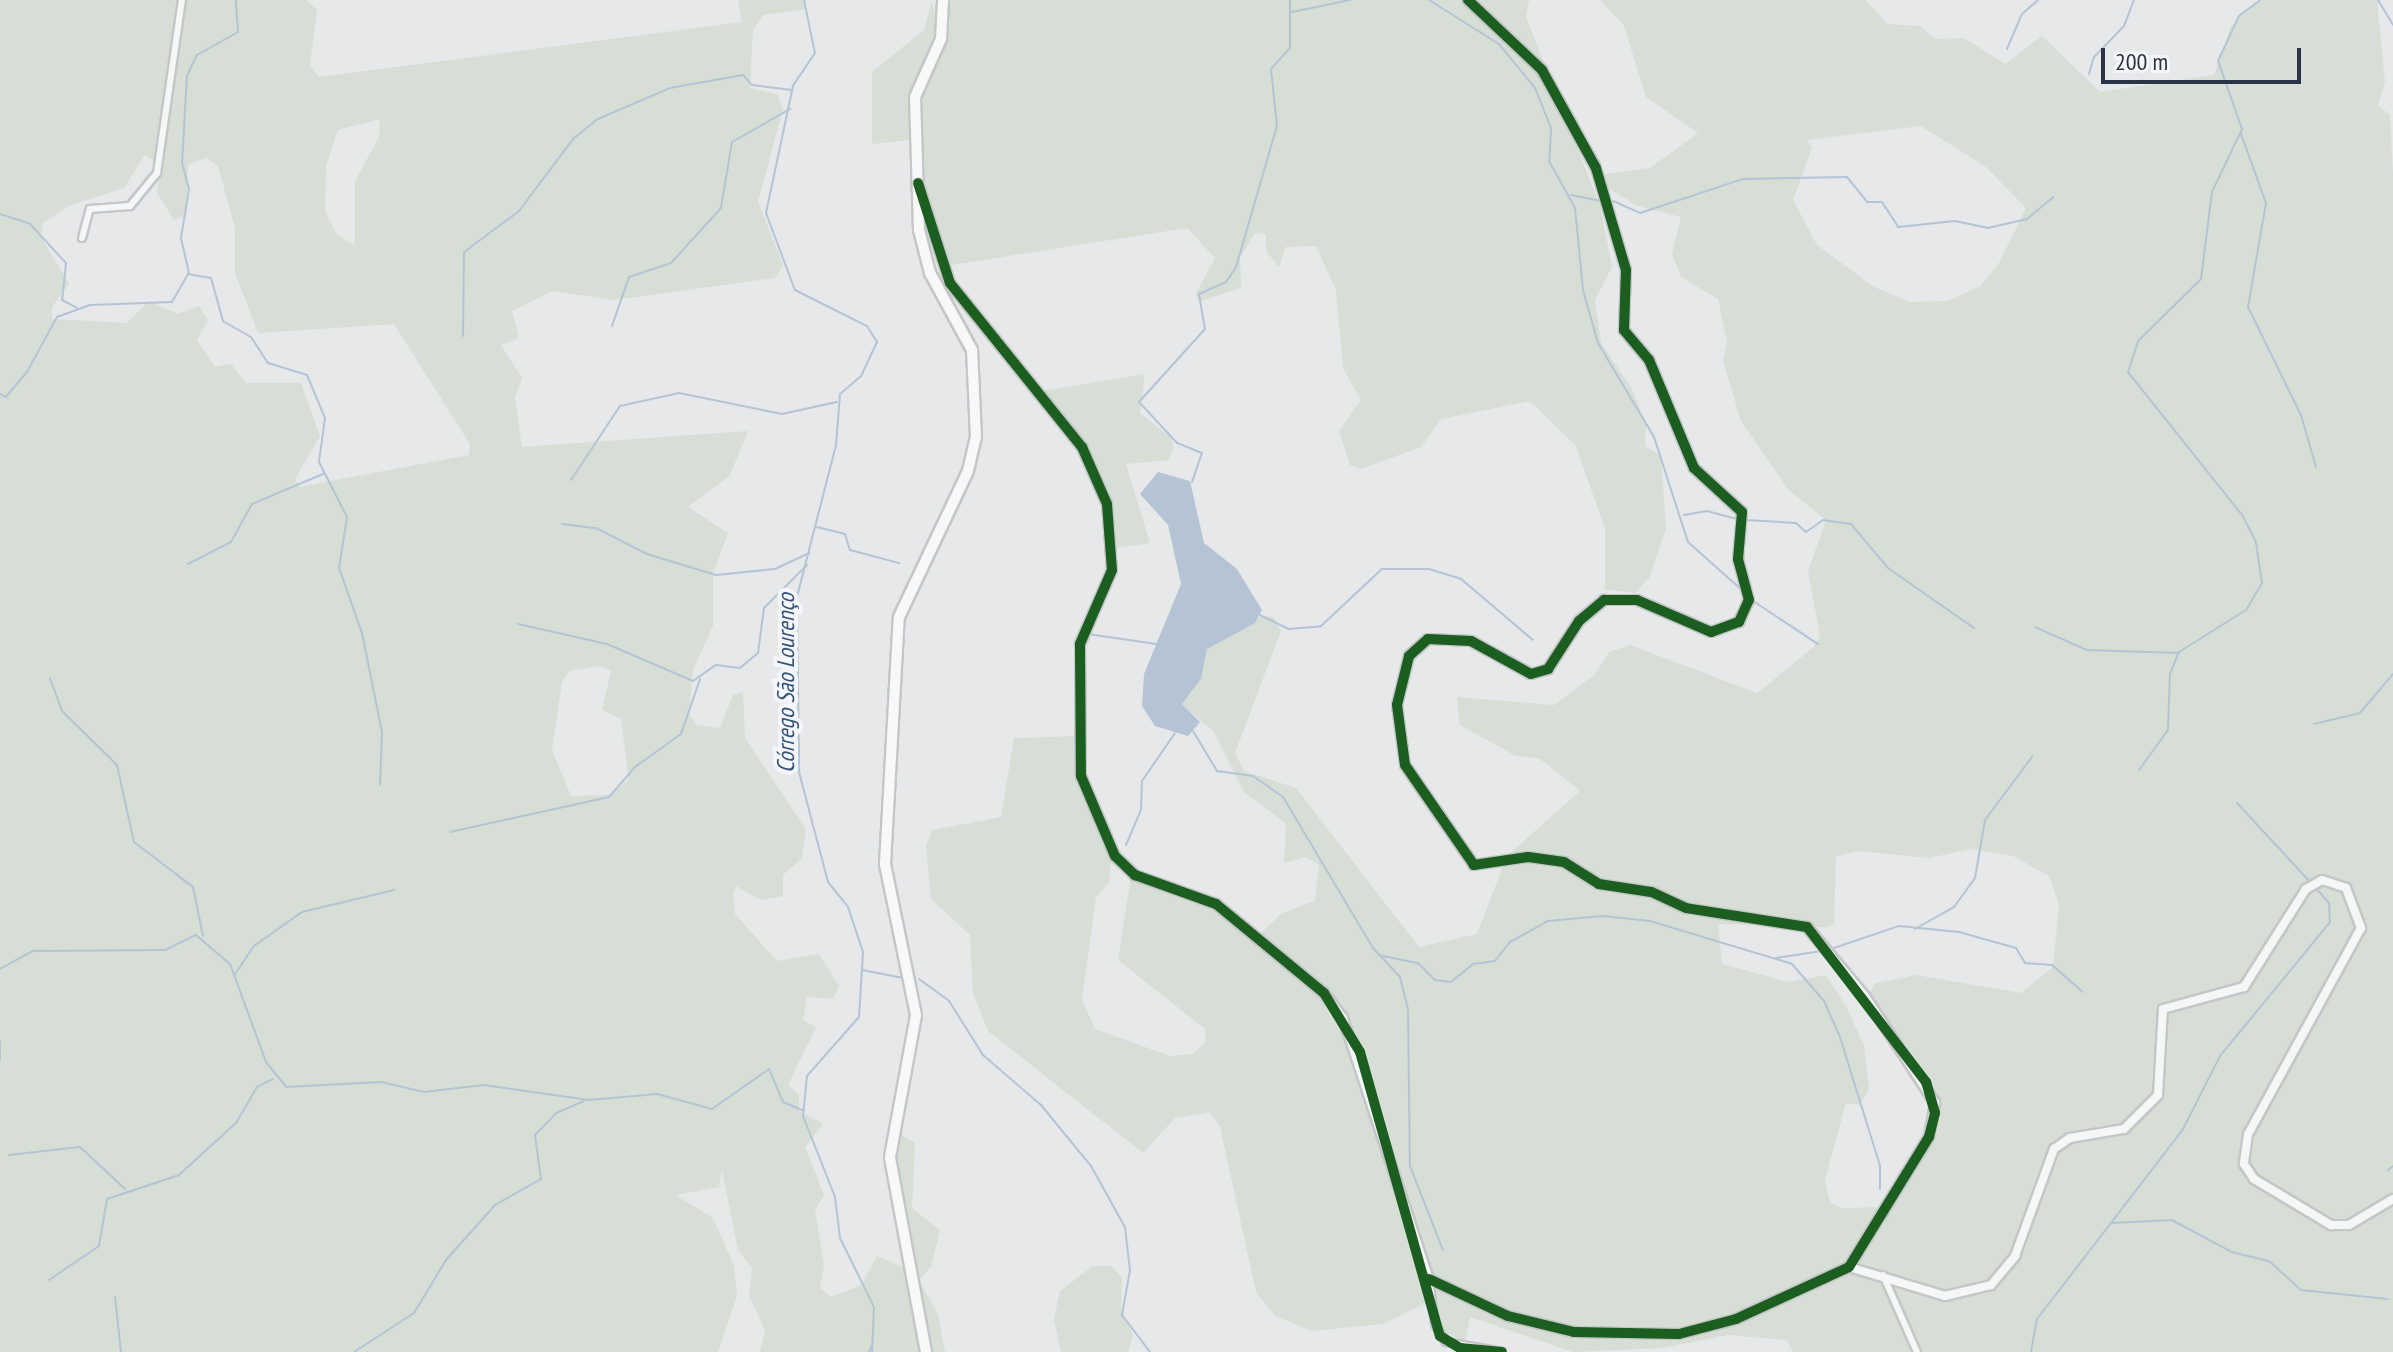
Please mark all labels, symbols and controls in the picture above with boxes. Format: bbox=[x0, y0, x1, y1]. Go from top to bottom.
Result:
scale bar bbox=[2105, 32, 2305, 82]
text: 200 m bbox=[2115, 46, 2168, 77]
water label: Córrego São Lourenço bbox=[772, 593, 800, 773]

